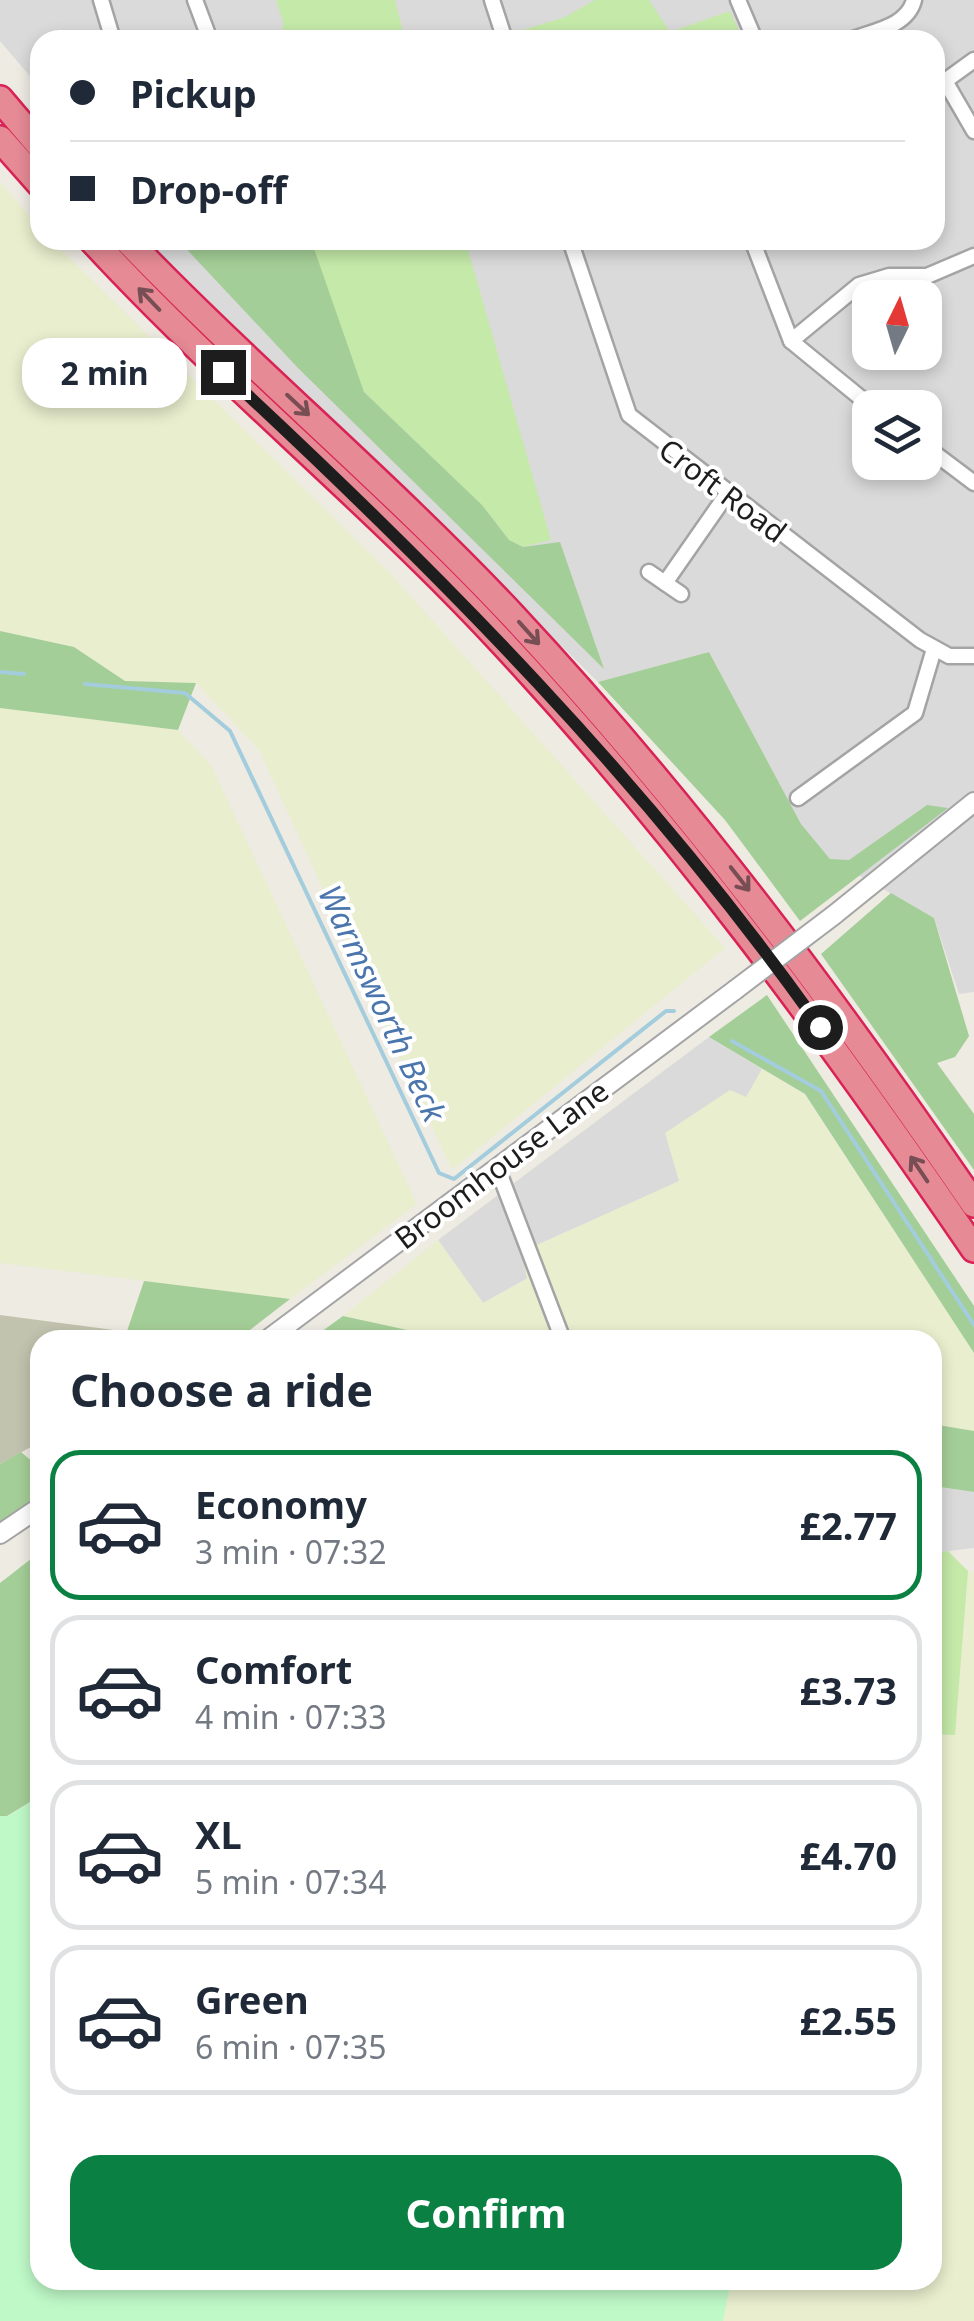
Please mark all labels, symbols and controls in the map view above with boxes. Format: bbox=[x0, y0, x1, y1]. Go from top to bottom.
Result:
text: Pickup bbox=[130, 67, 257, 119]
text: Drop-off bbox=[130, 163, 287, 215]
north arrow bbox=[852, 280, 942, 370]
map controls bbox=[852, 280, 942, 480]
one-way arrow bbox=[137, 288, 161, 312]
callout: 2 min bbox=[23, 337, 188, 407]
route end bbox=[201, 350, 246, 395]
text: 2 min bbox=[60, 351, 149, 394]
button: layers bbox=[852, 390, 942, 480]
one-way arrow bbox=[285, 393, 310, 416]
street label: Croft Road bbox=[651, 429, 795, 551]
one-way arrow bbox=[517, 620, 540, 645]
one-way arrow bbox=[729, 866, 751, 892]
water label: Warmsworth Beck bbox=[309, 878, 457, 1129]
route start bbox=[798, 1005, 843, 1050]
street label: Broomhouse Lane bbox=[386, 1070, 616, 1258]
one-way arrow bbox=[909, 1155, 930, 1183]
text: Choose a ride bbox=[70, 1359, 373, 1420]
text: Economy bbox=[195, 1478, 367, 1530]
icon: car bbox=[75, 1480, 165, 1570]
text: £2.77 bbox=[799, 1499, 897, 1551]
text: 3 min · 07:32 bbox=[195, 1530, 387, 1573]
text: Comfort bbox=[195, 1643, 352, 1695]
icon: car bbox=[75, 1645, 165, 1735]
text: £3.73 bbox=[799, 1664, 897, 1716]
text: 4 min · 07:33 bbox=[195, 1695, 387, 1738]
text: XL bbox=[195, 1808, 242, 1860]
icon: car bbox=[75, 1810, 165, 1900]
text: £4.70 bbox=[799, 1829, 897, 1881]
text: 5 min · 07:34 bbox=[195, 1860, 387, 1903]
text: Green bbox=[195, 1973, 309, 2025]
icon: car bbox=[75, 1975, 165, 2065]
text: £2.55 bbox=[799, 1994, 897, 2046]
text: 6 min · 07:35 bbox=[195, 2025, 387, 2068]
button: Confirm bbox=[70, 2155, 902, 2270]

